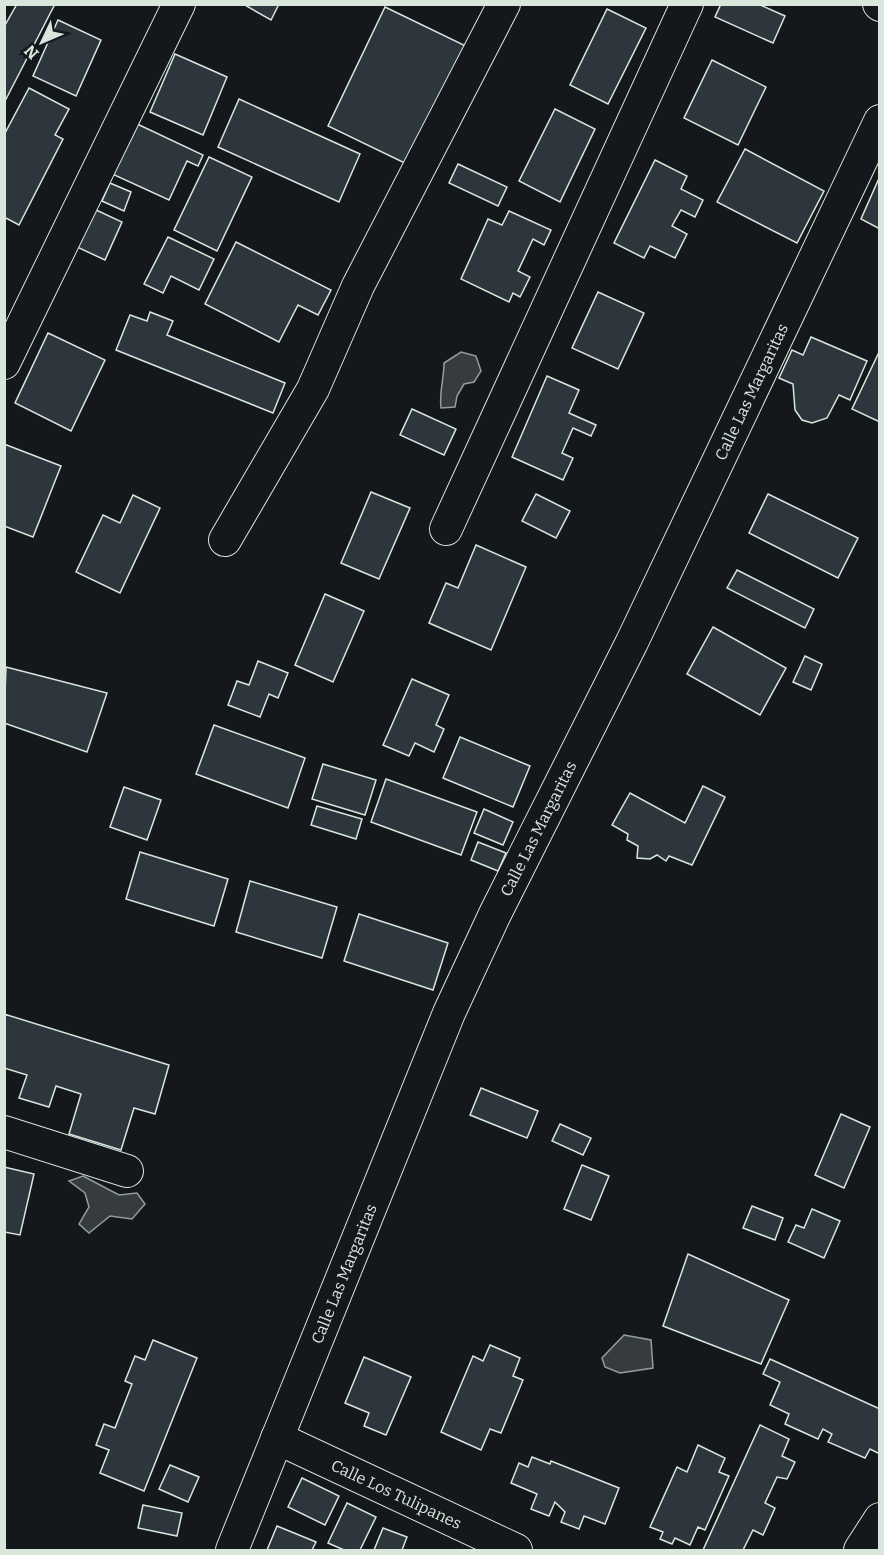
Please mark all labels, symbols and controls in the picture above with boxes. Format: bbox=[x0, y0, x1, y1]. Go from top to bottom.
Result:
north arrow bbox=[12, 12, 72, 72]
text: N bbox=[20, 41, 43, 63]
street label: Calle Las Margaritas bbox=[711, 321, 792, 463]
street label: Calle Las Margaritas bbox=[496, 758, 580, 900]
street label: Calle Las Margaritas bbox=[307, 1201, 381, 1347]
street label: Calle Los Tulipanes bbox=[328, 1456, 465, 1533]

